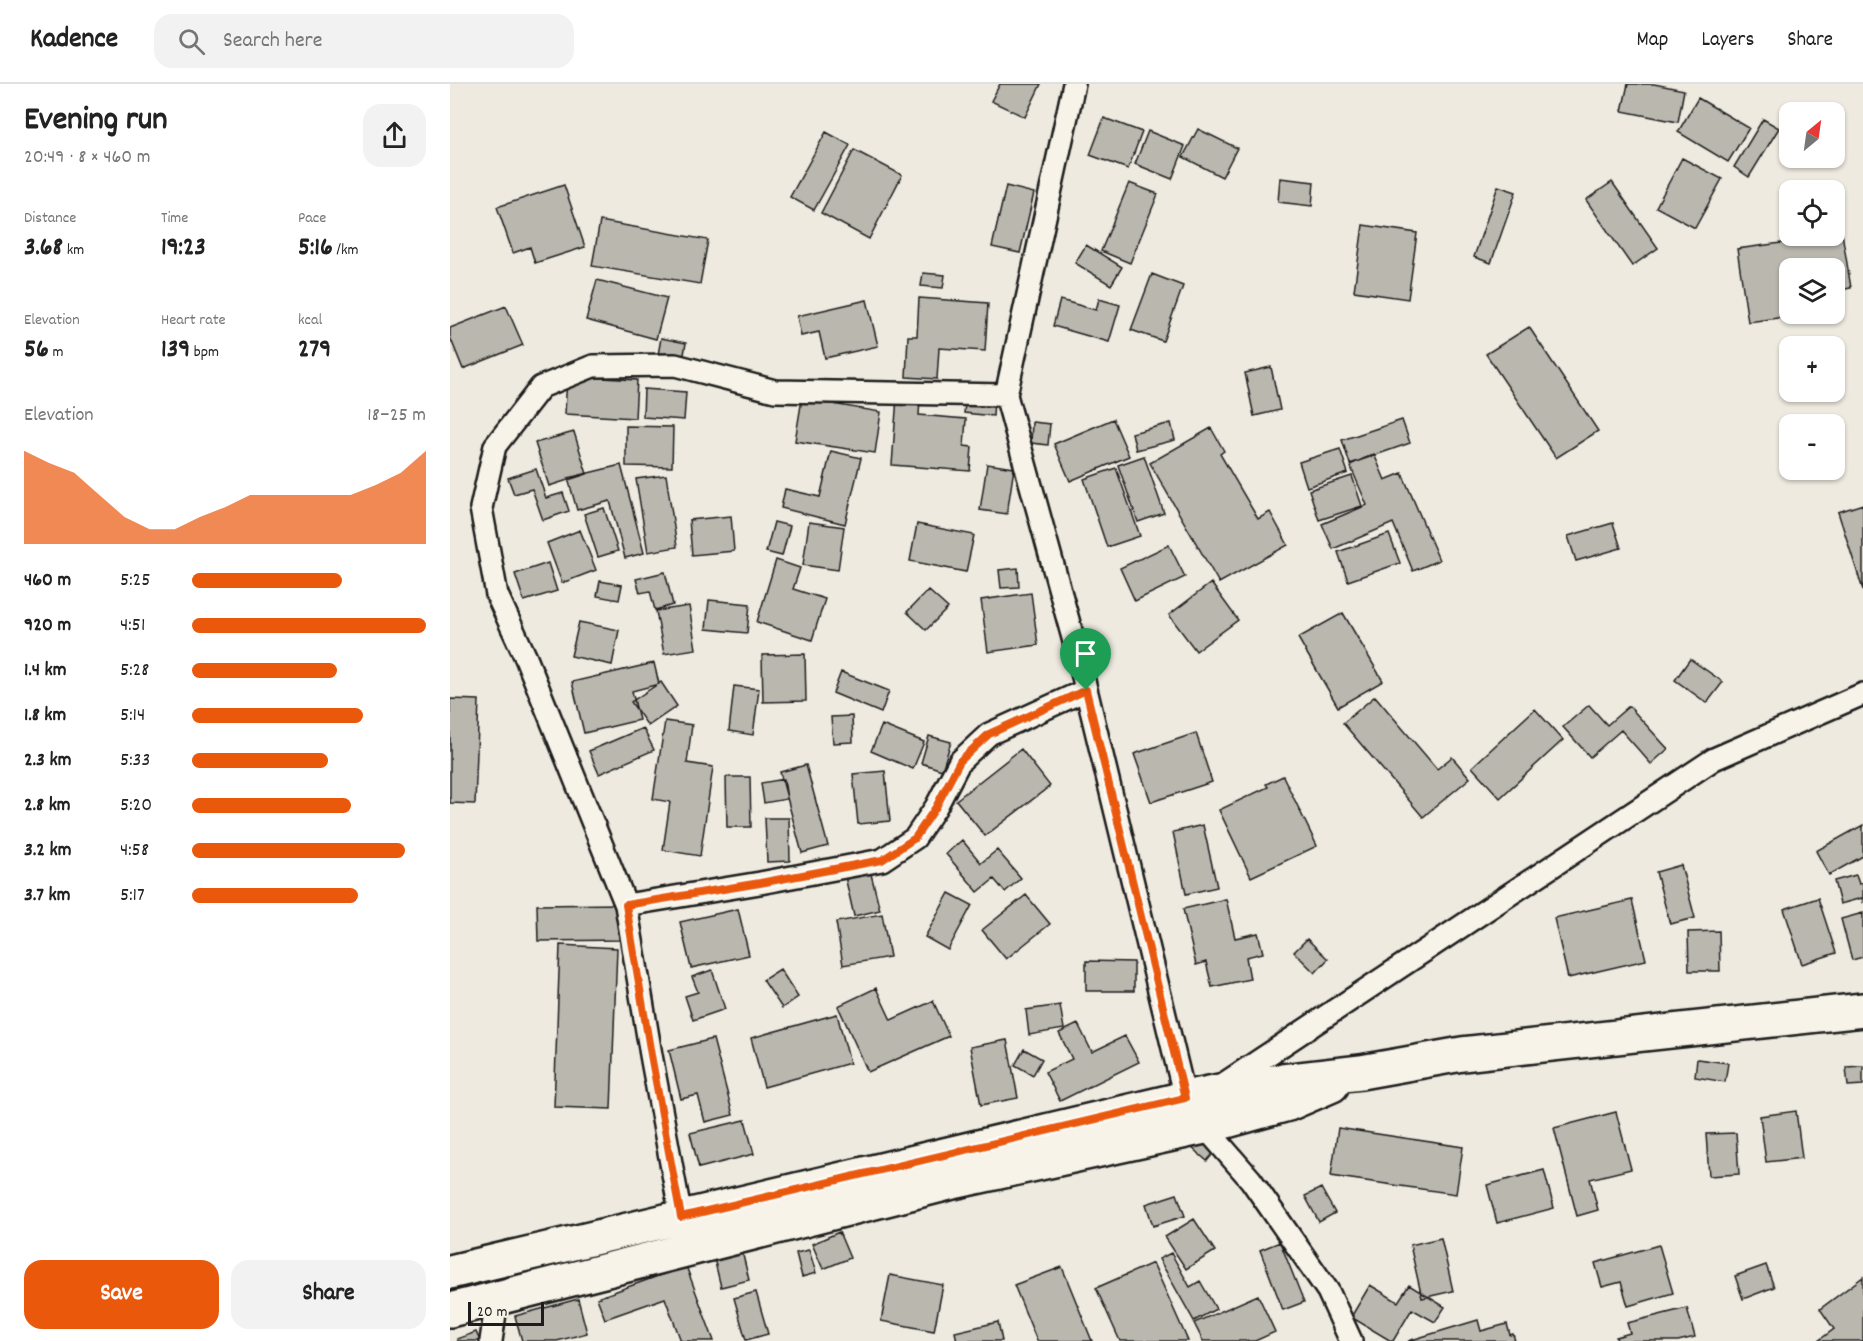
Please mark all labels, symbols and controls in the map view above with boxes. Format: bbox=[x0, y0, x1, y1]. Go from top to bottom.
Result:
search box bbox=[154, 14, 574, 68]
text: Kadence bbox=[30, 21, 118, 61]
icon: search bbox=[175, 25, 208, 58]
text: Search here bbox=[223, 26, 322, 57]
text: Map bbox=[1637, 26, 1668, 56]
text: Layers bbox=[1701, 26, 1754, 56]
text: Share bbox=[1787, 26, 1833, 56]
text: Evening run bbox=[24, 98, 168, 145]
north arrow bbox=[1779, 102, 1845, 168]
map controls bbox=[1779, 102, 1845, 480]
button: share bbox=[363, 104, 426, 167]
text: 20:49 · 8 × 460 m bbox=[24, 144, 150, 172]
button: locate bbox=[1779, 180, 1845, 246]
text: Distance bbox=[24, 207, 76, 230]
text: Time bbox=[161, 207, 188, 230]
text: Pace bbox=[298, 207, 326, 230]
text: 3.68 bbox=[24, 230, 63, 267]
text: 19:23 bbox=[161, 230, 206, 267]
text: 5:16 bbox=[298, 230, 333, 267]
text: km bbox=[63, 239, 84, 262]
text: /km bbox=[333, 239, 359, 262]
button: layers bbox=[1779, 258, 1845, 324]
text: Elevation bbox=[24, 309, 80, 332]
text: Heart rate bbox=[161, 309, 226, 332]
text: kcal bbox=[298, 309, 322, 332]
text: 56 bbox=[24, 332, 49, 369]
text: 139 bbox=[161, 332, 190, 369]
text: 279 bbox=[298, 332, 331, 369]
button: + bbox=[1779, 336, 1845, 402]
text: m bbox=[49, 341, 63, 364]
text: bpm bbox=[190, 341, 219, 364]
text: Elevation bbox=[24, 402, 94, 430]
text: 18–25 m bbox=[367, 402, 426, 430]
button: − bbox=[1779, 414, 1845, 480]
text: 460 m bbox=[24, 567, 71, 595]
text: 5:25 bbox=[120, 567, 151, 595]
text: 920 m bbox=[24, 612, 71, 640]
text: 4:51 bbox=[120, 612, 145, 640]
pin bbox=[1060, 628, 1111, 690]
icon: arrive bbox=[1069, 637, 1102, 670]
text: 1.4 km bbox=[24, 657, 67, 685]
text: 5:28 bbox=[120, 657, 149, 685]
text: 1.8 km bbox=[24, 702, 66, 730]
text: 5:14 bbox=[120, 702, 145, 730]
text: 2.3 km bbox=[24, 747, 71, 775]
text: 5:33 bbox=[120, 747, 150, 775]
text: 2.8 km bbox=[24, 792, 71, 820]
text: 5:20 bbox=[120, 792, 152, 820]
text: 3.2 km bbox=[24, 837, 71, 865]
text: 4:58 bbox=[120, 837, 149, 865]
text: 3.7 km bbox=[24, 882, 70, 910]
text: 5:17 bbox=[120, 882, 145, 910]
button: Save bbox=[24, 1260, 219, 1329]
button: Share bbox=[231, 1260, 426, 1329]
scale bar bbox=[468, 1299, 544, 1326]
text: 20 m bbox=[477, 1301, 507, 1324]

